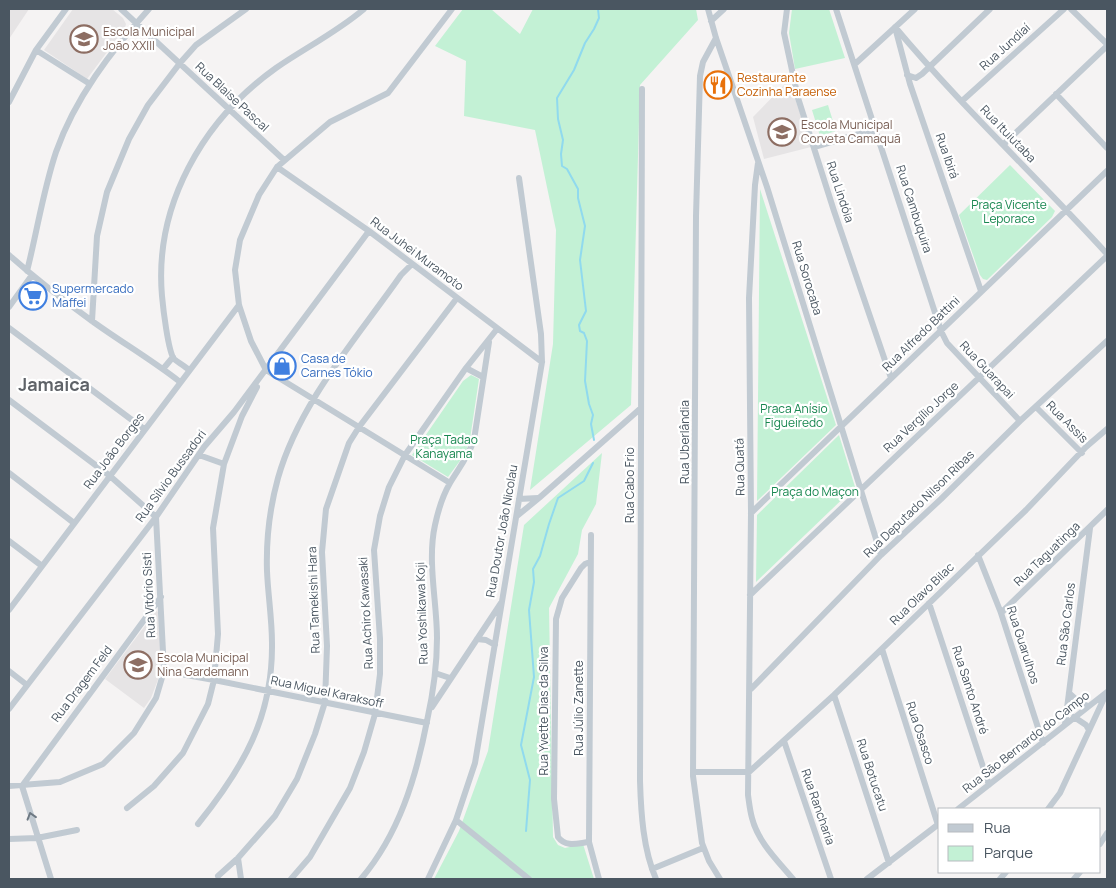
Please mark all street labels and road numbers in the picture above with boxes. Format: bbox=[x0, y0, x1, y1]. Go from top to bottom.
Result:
street label: Rua Jundiaí bbox=[976, 19, 1034, 74]
street label: Rua Blaise Pascal bbox=[192, 58, 273, 135]
street label: Rua Ituiutaba bbox=[977, 101, 1040, 166]
street label: Rua Ibirá bbox=[932, 131, 963, 181]
street label: Rua Lindóia bbox=[823, 159, 858, 225]
street label: Rua Cambuquira bbox=[892, 163, 937, 255]
street label: Rua Juhei Muramoto bbox=[367, 213, 467, 294]
street label: Rua Sorocaba bbox=[788, 239, 827, 317]
street label: Rua Alfredo Battini bbox=[878, 292, 963, 375]
street label: Rua Guarapai bbox=[956, 337, 1019, 402]
street label: Rua Vergílio Jorge bbox=[879, 377, 962, 456]
street label: Rua Assis bbox=[1043, 397, 1092, 446]
street label: Rua Uberlândia bbox=[676, 400, 693, 484]
street label: Rua João Borges bbox=[79, 409, 148, 492]
street label: Rua Sílvio Bussadori bbox=[131, 426, 210, 525]
street label: Rua Quatá bbox=[730, 438, 749, 496]
street label: Rua Deputado Nilson Ribas bbox=[859, 446, 978, 561]
street label: Rua Cabo Frio bbox=[621, 447, 638, 523]
street label: Rua Doutor João Nicolau bbox=[481, 463, 522, 599]
street label: Rua Taguatinga bbox=[1010, 518, 1084, 590]
street label: Rua Tamekishi Hara bbox=[303, 546, 324, 654]
street label: Rua Vitório Sisti bbox=[138, 552, 159, 638]
street label: Rua Achiro Kawasaki bbox=[354, 556, 377, 670]
street label: Rua Olavo Bilac bbox=[886, 558, 958, 629]
street label: Rua Yoshikawa Koji bbox=[411, 561, 432, 665]
street label: Rua São Carlos bbox=[1052, 582, 1079, 666]
street label: Rua Guarulhos bbox=[1003, 604, 1044, 686]
street label: Rua Dragem Feld bbox=[47, 642, 116, 726]
street label: Rua Santo André bbox=[948, 643, 993, 736]
street label: Rua Yvette Dias da Silva bbox=[535, 646, 552, 776]
street label: Rua Júlio Zanette bbox=[570, 660, 587, 756]
street label: Rua Miguel Karaksoff bbox=[269, 671, 385, 712]
street label: Rua São Bernardo do Campo bbox=[959, 687, 1093, 797]
street label: Rua Osasco bbox=[902, 699, 939, 767]
street label: Rua Botucatu bbox=[853, 736, 892, 813]
street label: Rua Rancharia bbox=[798, 767, 839, 847]

